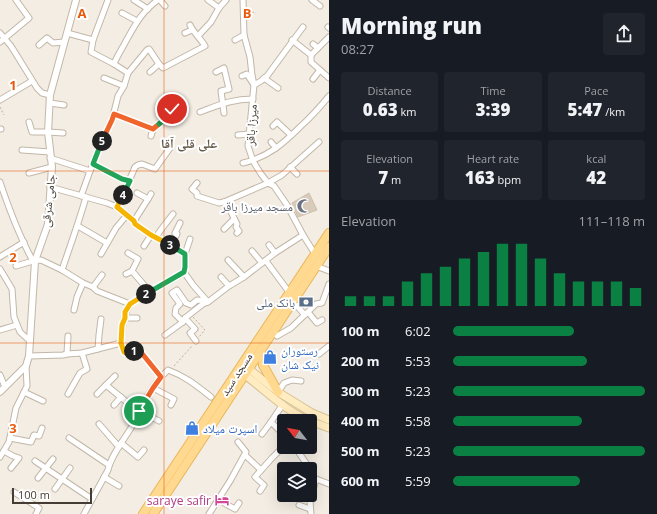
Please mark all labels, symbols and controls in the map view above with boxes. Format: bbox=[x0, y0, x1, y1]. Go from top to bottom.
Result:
text: A bbox=[78, 4, 87, 22]
text: B bbox=[243, 4, 252, 22]
text: Morning run bbox=[341, 10, 482, 40]
button: share bbox=[603, 13, 645, 55]
text: 08:27 bbox=[341, 40, 374, 58]
text: 1 bbox=[9, 76, 17, 94]
text: Distance bbox=[368, 83, 412, 98]
text: Time bbox=[480, 83, 506, 98]
text: Pace bbox=[584, 83, 608, 98]
pin bbox=[155, 92, 189, 126]
icon: check bbox=[161, 98, 183, 120]
text: 0.63 bbox=[363, 98, 398, 121]
text: 3:39 bbox=[476, 98, 510, 121]
text: 5:47 bbox=[568, 98, 602, 121]
street label: میرزا باقر bbox=[241, 104, 261, 147]
text: km bbox=[398, 104, 416, 119]
text: /km bbox=[602, 104, 625, 119]
pin: 5 bbox=[92, 131, 112, 151]
text: 5 bbox=[99, 133, 105, 148]
district label: علی قلی آقا bbox=[161, 134, 217, 152]
text: Elevation bbox=[366, 151, 413, 166]
text: Heart rate bbox=[467, 151, 519, 166]
text: kcal bbox=[586, 151, 606, 166]
text: 7 bbox=[378, 166, 388, 189]
text: 163 bbox=[465, 166, 495, 189]
text: 42 bbox=[586, 166, 606, 189]
text: m bbox=[388, 172, 401, 187]
text: bpm bbox=[495, 172, 521, 187]
street label: جامی شرقی bbox=[37, 173, 59, 229]
pin: 4 bbox=[113, 185, 133, 205]
text: 4 bbox=[120, 187, 126, 202]
place label: مسجد میرزا باقر bbox=[220, 198, 293, 215]
mosque icon: مسجد میرزا باقر bbox=[296, 198, 312, 214]
text: Elevation bbox=[341, 212, 396, 230]
text: 111–118 m bbox=[578, 212, 645, 230]
pin: 3 bbox=[160, 235, 180, 255]
text: 3 bbox=[167, 237, 173, 252]
text: 2 bbox=[9, 248, 17, 266]
pin: 2 bbox=[136, 284, 156, 304]
text: 2 bbox=[143, 286, 149, 301]
place label: بانک ملی bbox=[256, 294, 295, 311]
bank icon: بانک ملی bbox=[298, 294, 314, 310]
text: 100 m bbox=[341, 322, 379, 340]
text: 6:02 bbox=[405, 322, 431, 340]
pin: 1 bbox=[124, 341, 144, 361]
place label: رستوران نیک شان bbox=[281, 342, 319, 373]
text: 1 bbox=[131, 343, 137, 358]
street label: مسجد سید bbox=[216, 349, 256, 399]
shop icon: رستوران نیک شان bbox=[262, 349, 278, 365]
text: 200 m bbox=[341, 352, 379, 370]
text: 5:53 bbox=[405, 352, 431, 370]
text: 300 m bbox=[341, 382, 379, 400]
text: 5:23 bbox=[405, 382, 431, 400]
pin bbox=[122, 394, 156, 428]
icon: arrive bbox=[128, 400, 150, 422]
text: 400 m bbox=[341, 412, 379, 430]
text: 5:58 bbox=[405, 412, 431, 430]
north arrow bbox=[277, 414, 317, 454]
map controls bbox=[277, 414, 317, 502]
text: 3 bbox=[9, 419, 17, 437]
shop icon: اسپرت میلاد bbox=[184, 420, 200, 436]
place label: اسپرت میلاد bbox=[203, 420, 258, 437]
text: 500 m bbox=[341, 442, 379, 460]
text: 5:23 bbox=[405, 442, 431, 460]
button: layers bbox=[277, 462, 317, 502]
text: 600 m bbox=[341, 472, 379, 490]
text: 5:59 bbox=[405, 472, 431, 490]
scale bar bbox=[12, 486, 92, 505]
text: 100 m bbox=[18, 487, 50, 502]
place label: saraye safir bbox=[147, 492, 211, 509]
hotel icon: saraye safir bbox=[214, 492, 230, 508]

